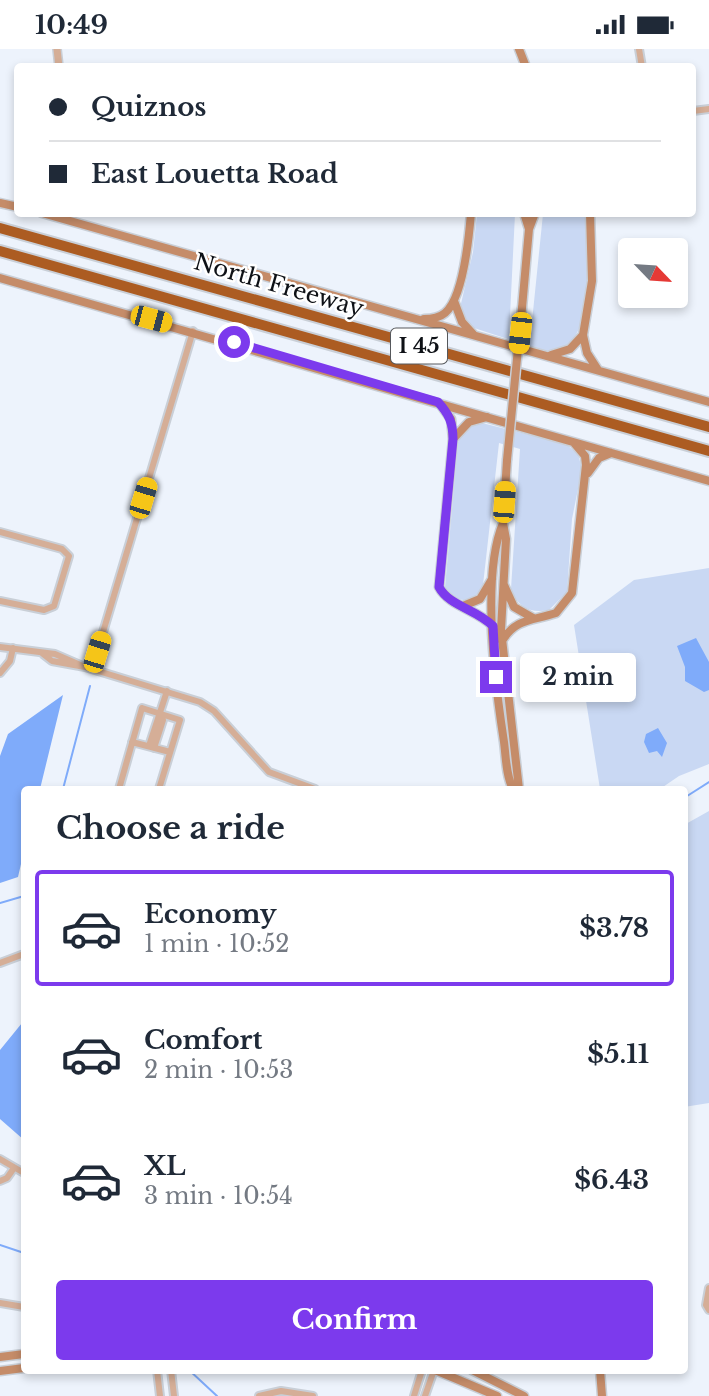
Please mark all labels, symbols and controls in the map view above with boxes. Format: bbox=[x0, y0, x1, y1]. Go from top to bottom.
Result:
text: 10:49 bbox=[35, 9, 108, 41]
text: Quiznos bbox=[91, 91, 206, 123]
text: East Louetta Road bbox=[91, 158, 338, 190]
north arrow bbox=[618, 238, 688, 308]
map controls bbox=[618, 238, 688, 308]
street label: North Freeway bbox=[191, 247, 367, 323]
car bbox=[128, 303, 175, 335]
car bbox=[508, 311, 533, 355]
route start bbox=[218, 326, 250, 358]
road number: I 45 bbox=[391, 329, 447, 363]
car bbox=[127, 475, 160, 521]
car bbox=[493, 480, 516, 524]
car bbox=[81, 629, 114, 675]
callout: 2 min bbox=[520, 653, 636, 701]
route end bbox=[480, 661, 512, 693]
text: 2 min bbox=[542, 663, 614, 691]
text: Choose a ride bbox=[56, 808, 285, 848]
icon: car bbox=[60, 897, 123, 960]
text: Economy bbox=[144, 898, 277, 930]
text: $3.78 bbox=[579, 912, 649, 944]
text: 1 min · 10:52 bbox=[144, 930, 289, 958]
icon: car bbox=[60, 1023, 123, 1086]
text: Comfort bbox=[144, 1024, 262, 1056]
text: $5.11 bbox=[587, 1038, 649, 1070]
text: 2 min · 10:53 bbox=[144, 1056, 293, 1084]
icon: car bbox=[60, 1149, 123, 1212]
text: XL bbox=[144, 1150, 186, 1182]
text: $6.43 bbox=[574, 1164, 649, 1196]
text: 3 min · 10:54 bbox=[144, 1182, 293, 1210]
button: Confirm bbox=[56, 1280, 653, 1360]

